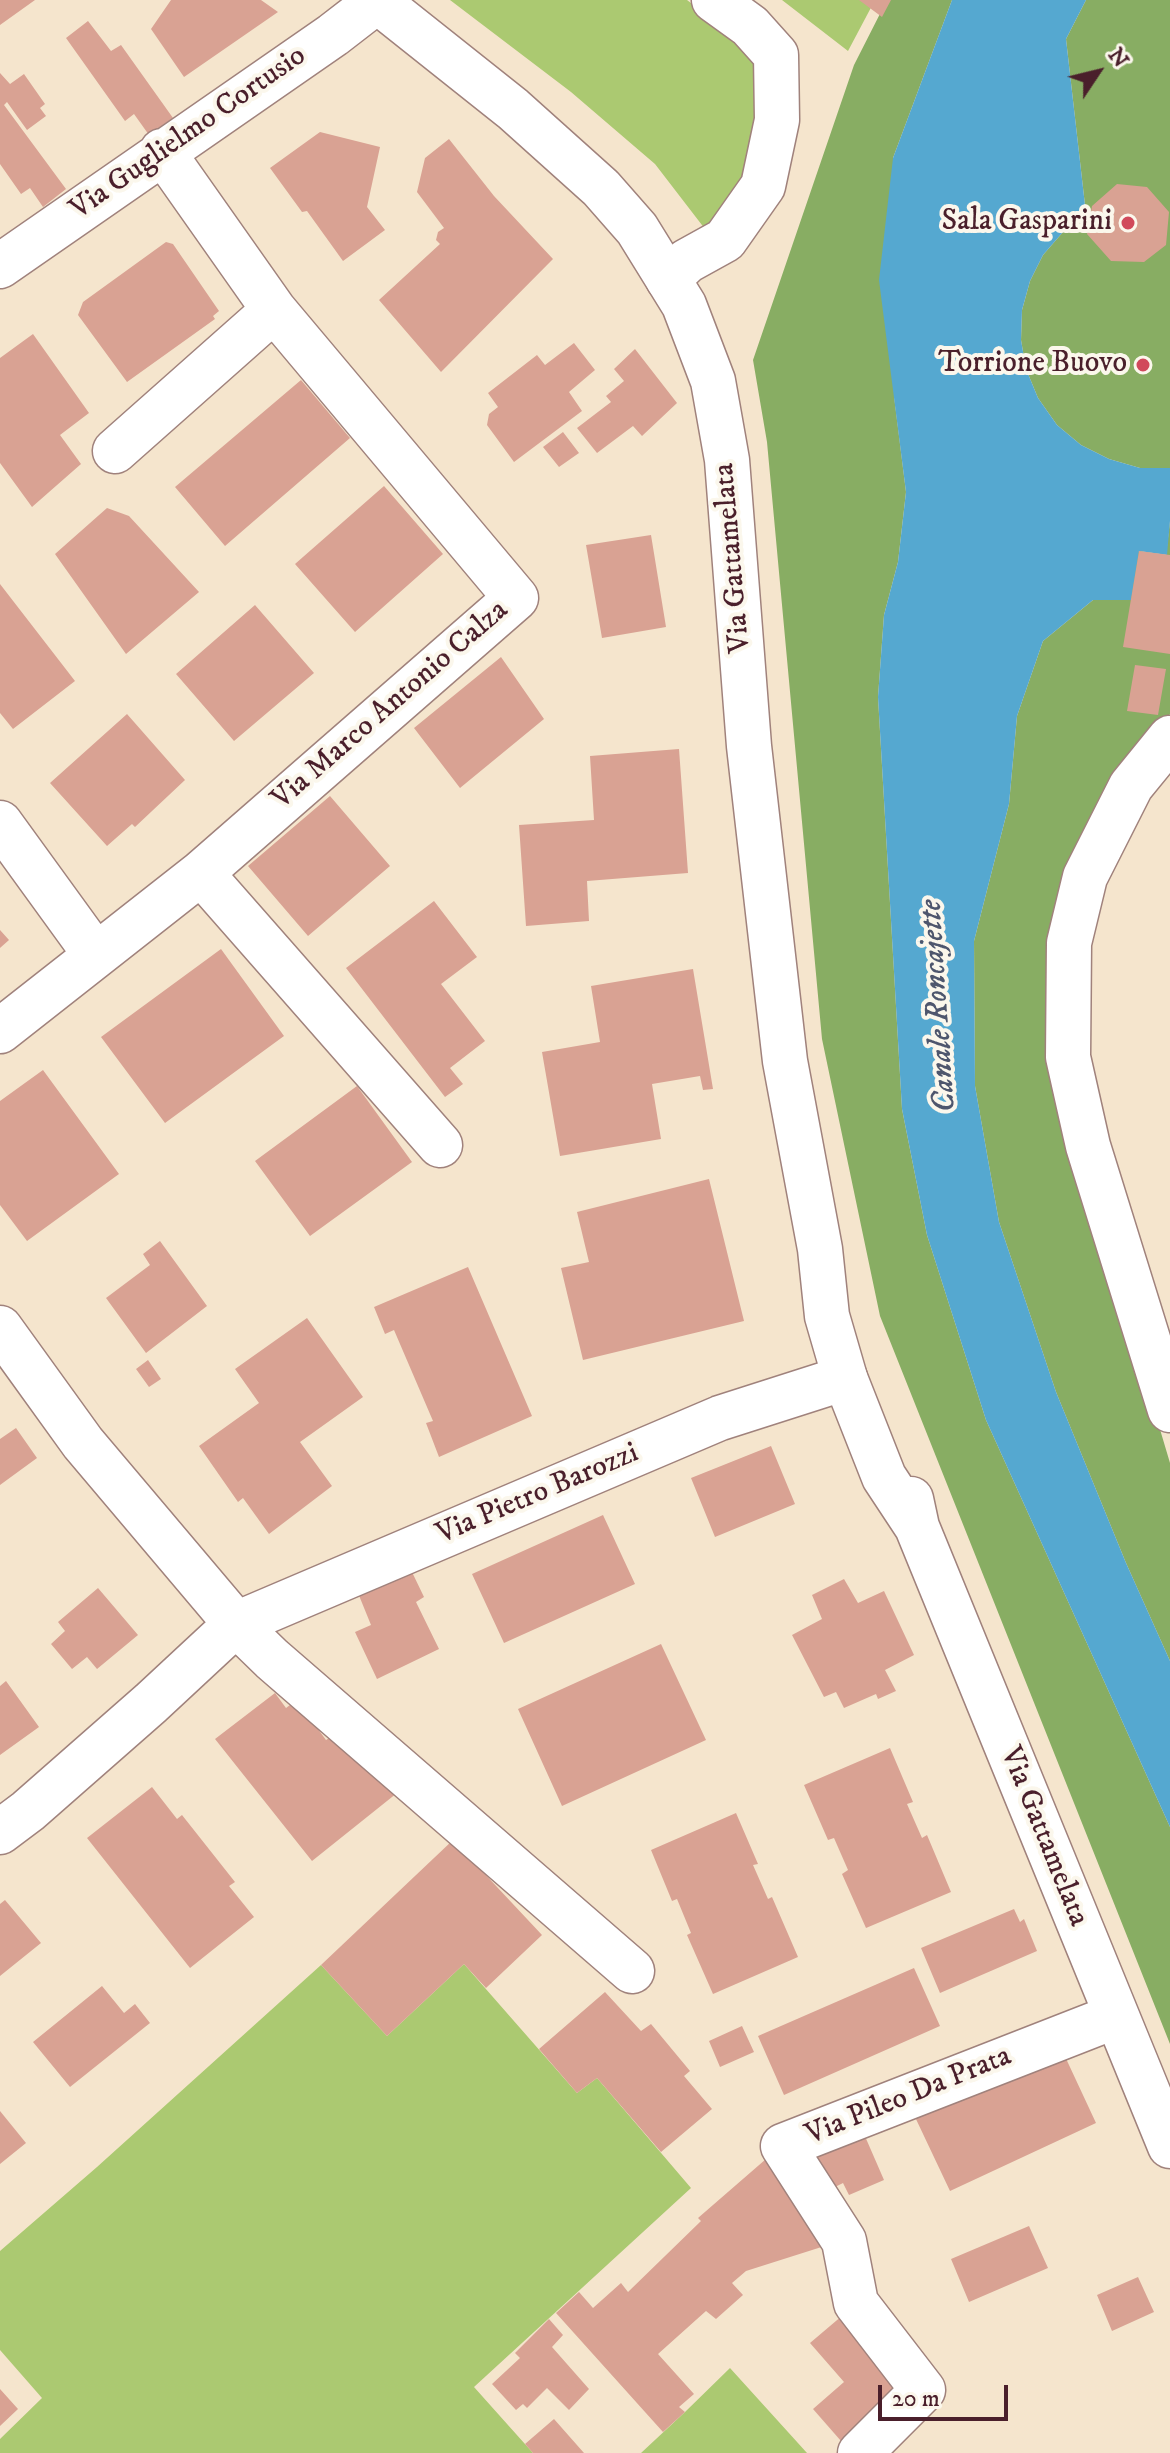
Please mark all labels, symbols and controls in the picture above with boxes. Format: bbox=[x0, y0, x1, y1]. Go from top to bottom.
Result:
north arrow bbox=[1058, 32, 1138, 112]
street label: Via Guglielmo Cortusio bbox=[64, 39, 314, 229]
text: N bbox=[1102, 43, 1134, 73]
place label: Sala Gasparini bbox=[941, 205, 1112, 241]
marker: Sala Gasparini bbox=[1119, 214, 1137, 232]
place label: Torrione Buovo bbox=[938, 347, 1127, 383]
marker: Torrione Buovo bbox=[1134, 356, 1152, 374]
street label: Via Gattamelata bbox=[708, 462, 760, 654]
street label: Via Marco Antonio Calza bbox=[265, 594, 517, 818]
water label: Canale Roncajette bbox=[913, 898, 967, 1114]
street label: Via Pietro Barozzi bbox=[431, 1436, 645, 1554]
street label: Via Gattamelata bbox=[991, 1742, 1095, 1932]
street label: Via Pileo Da Prata bbox=[801, 2039, 1017, 2155]
scale bar bbox=[882, 2369, 1012, 2419]
text: 20 m bbox=[892, 2384, 940, 2414]

